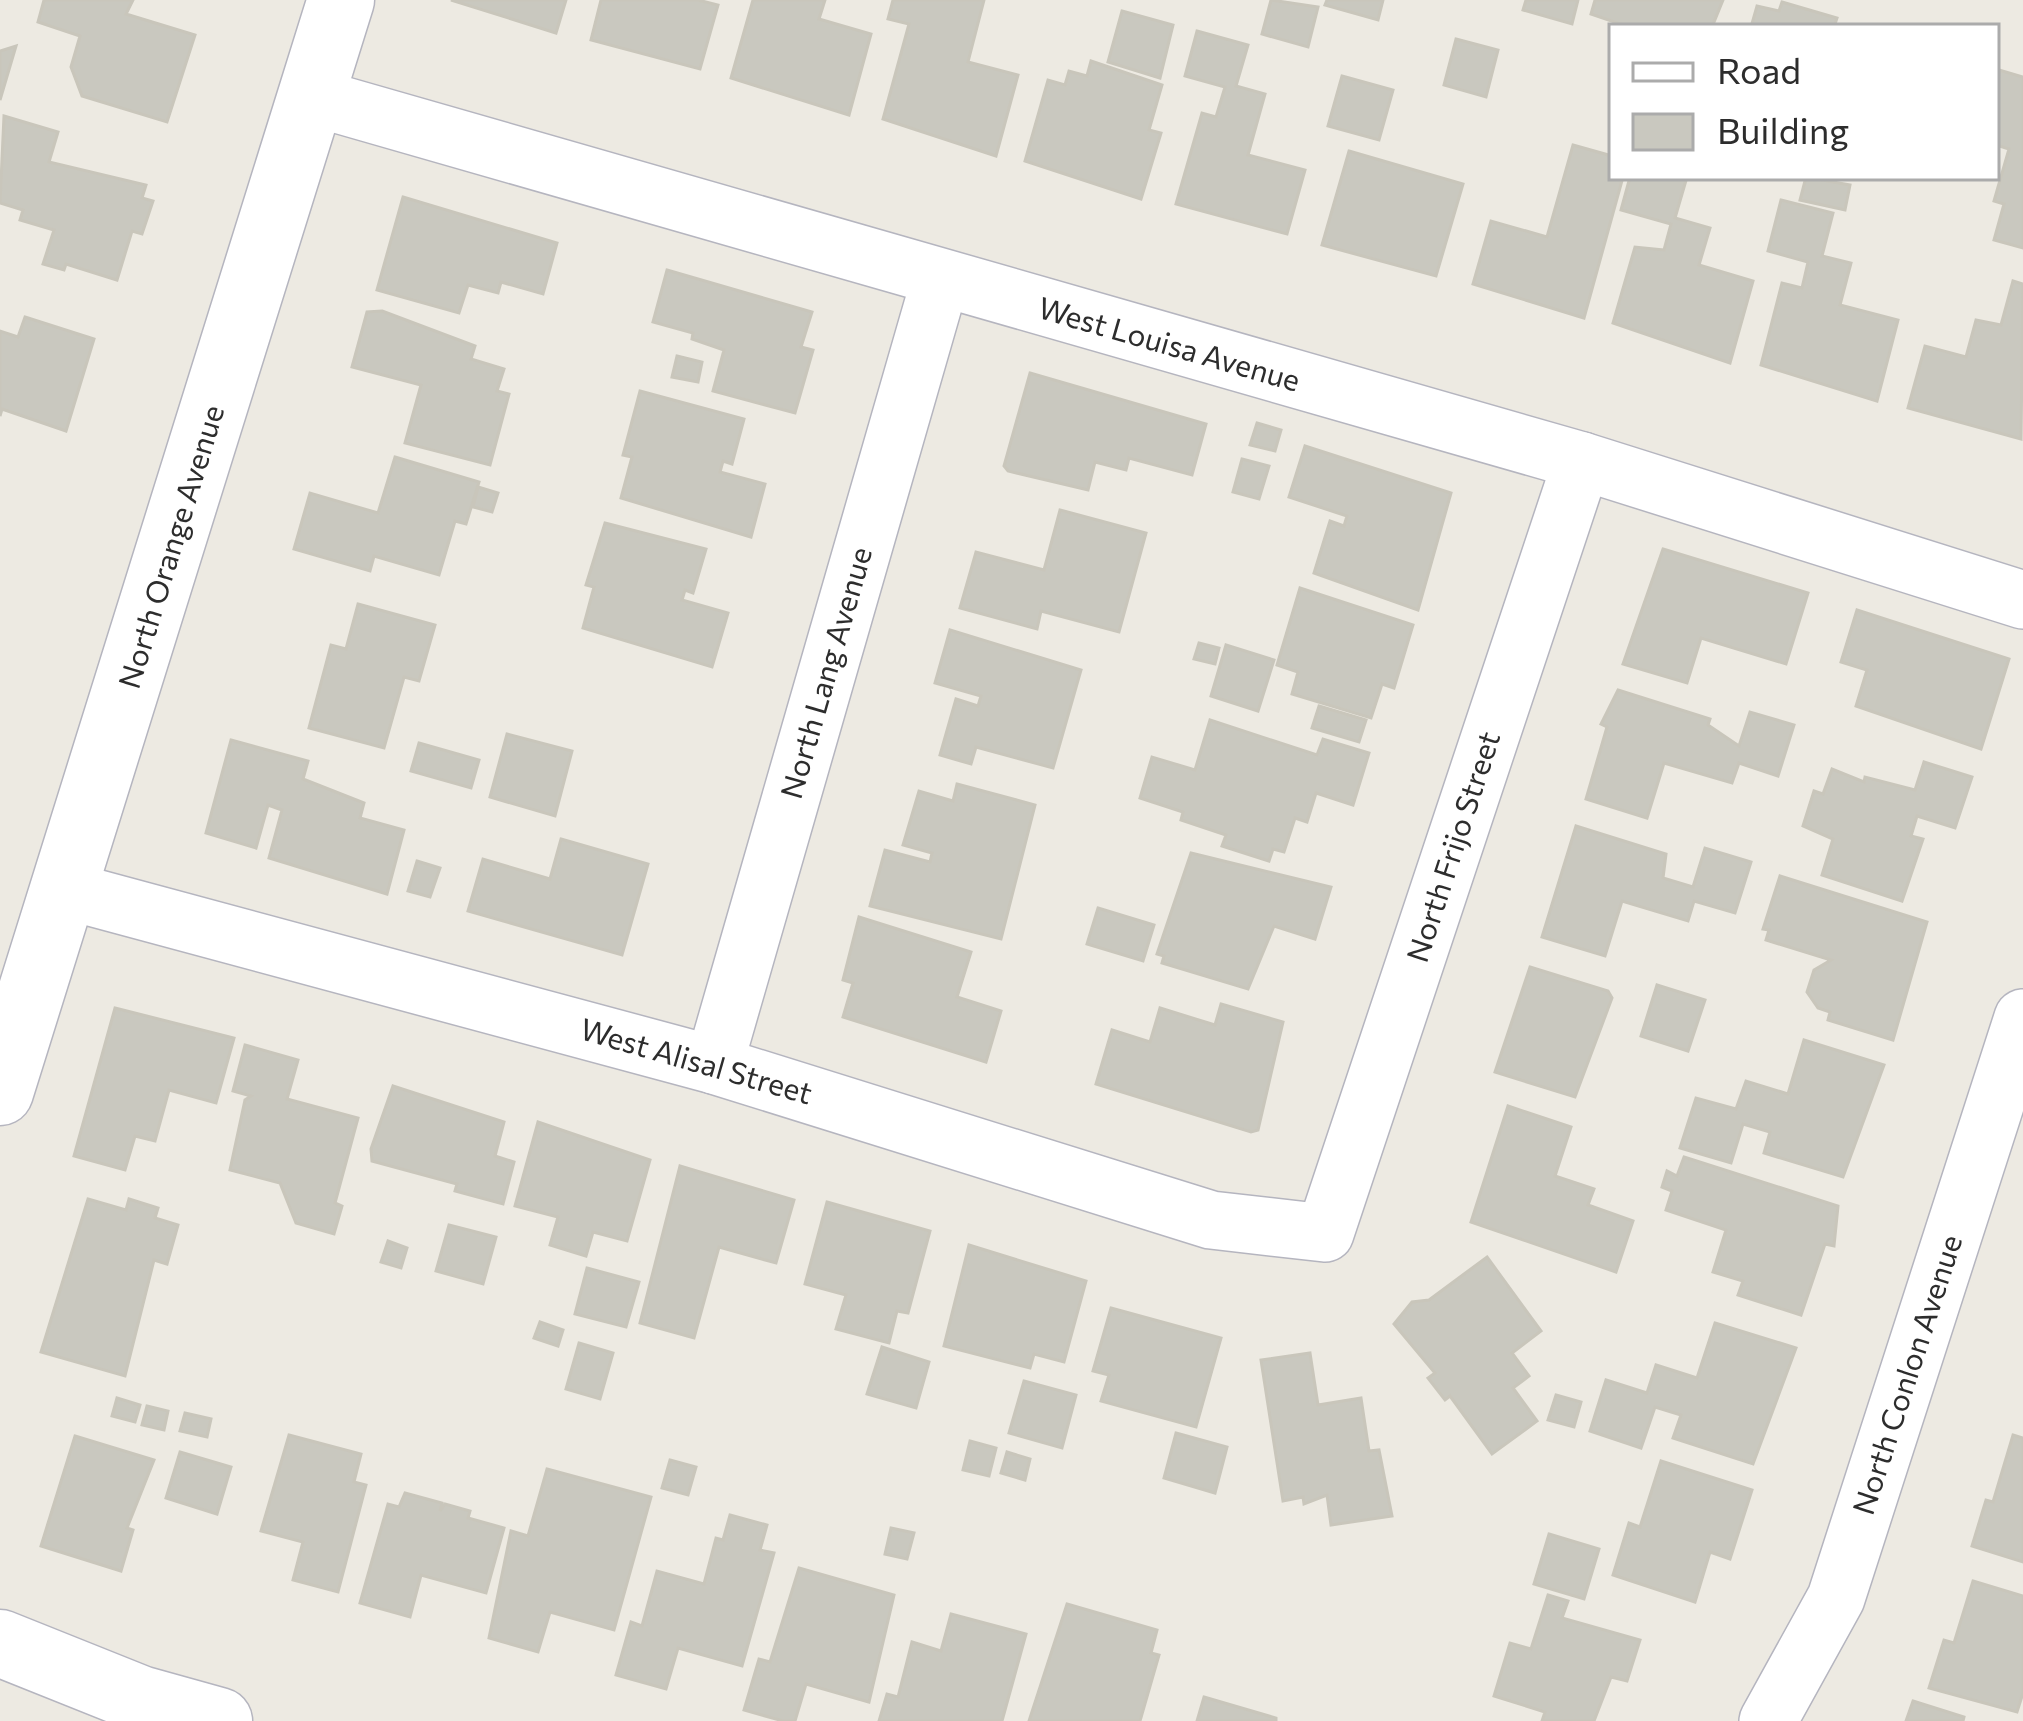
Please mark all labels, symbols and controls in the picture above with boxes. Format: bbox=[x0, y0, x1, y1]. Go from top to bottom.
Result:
legend bbox=[1609, 24, 1999, 180]
text: Road bbox=[1717, 47, 1801, 91]
text: Building bbox=[1717, 107, 1849, 151]
street label: West Louisa Avenue bbox=[1035, 288, 1305, 398]
street label: North Orange Avenue bbox=[109, 400, 230, 692]
street label: North Lang Avenue bbox=[771, 542, 878, 802]
street label: North Frijo Street bbox=[1397, 726, 1506, 966]
street label: West Alisal Street bbox=[576, 1009, 817, 1110]
street label: North Conlon Avenue bbox=[1843, 1230, 1968, 1519]

